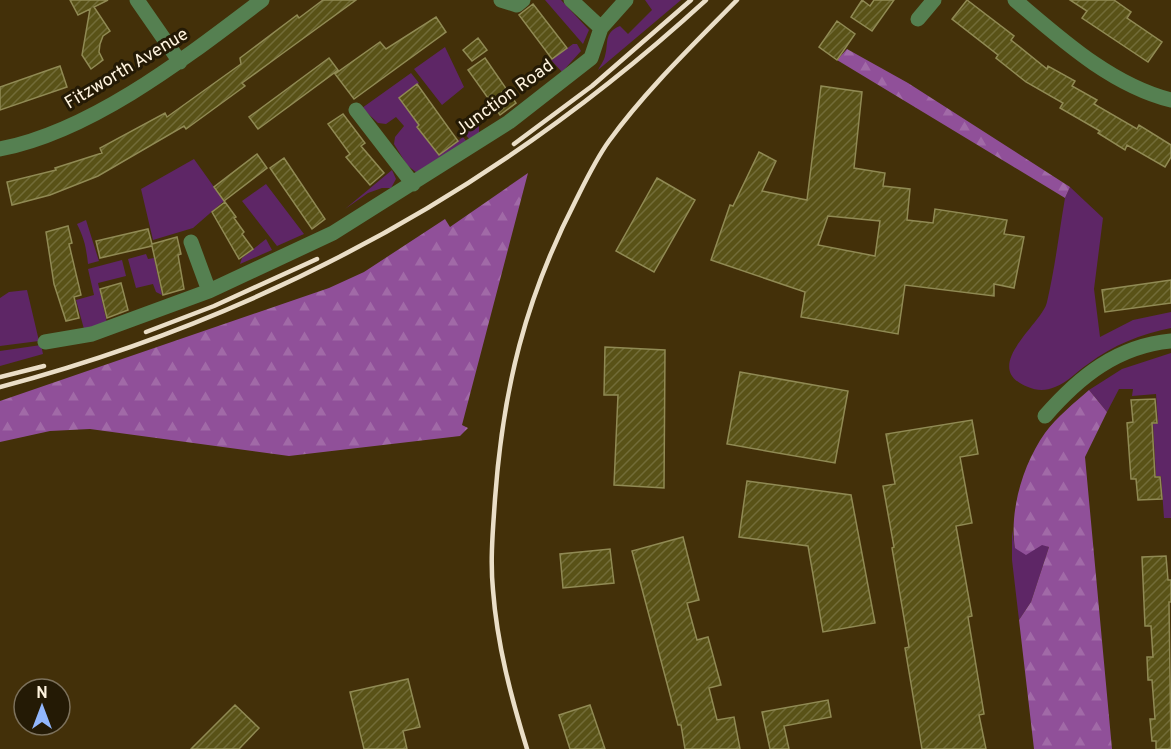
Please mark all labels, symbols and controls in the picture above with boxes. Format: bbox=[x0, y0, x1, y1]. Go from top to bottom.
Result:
street label: Fitzworth Avenue bbox=[61, 23, 193, 115]
street label: Junction Road bbox=[451, 55, 559, 142]
north arrow bbox=[12, 677, 72, 737]
text: N bbox=[36, 684, 48, 704]

